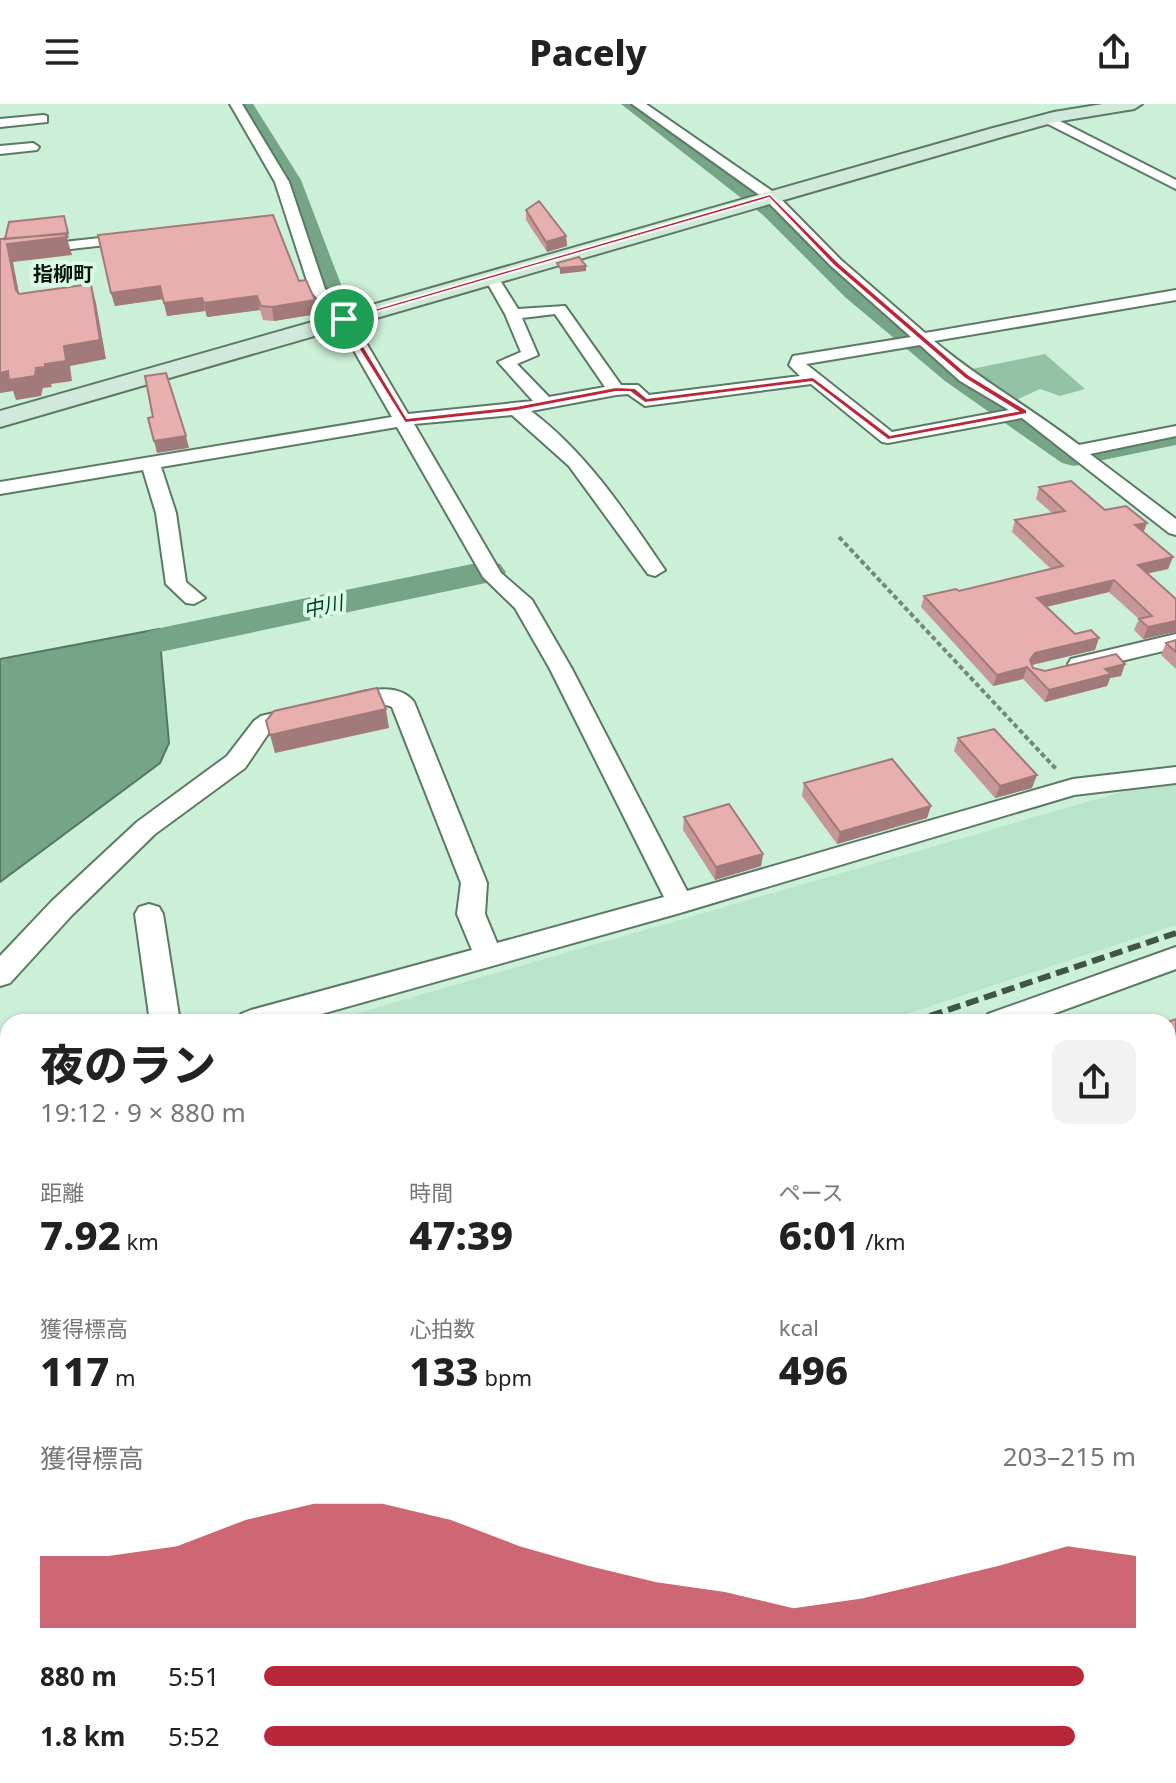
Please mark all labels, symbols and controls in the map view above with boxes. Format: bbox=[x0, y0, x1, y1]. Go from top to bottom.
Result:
text: Pacely bbox=[529, 28, 647, 77]
icon: menu bbox=[40, 30, 84, 74]
icon: share bbox=[1092, 30, 1136, 74]
district label: 指柳町 bbox=[33, 260, 93, 287]
pin bbox=[310, 285, 378, 353]
icon: arrive bbox=[322, 297, 366, 341]
water label: 中川 bbox=[301, 588, 347, 623]
text: 夜のラン bbox=[40, 1034, 216, 1094]
button: share bbox=[1052, 1040, 1136, 1124]
text: 19:12 · 9 × 880 m bbox=[40, 1094, 246, 1130]
text: 距離 bbox=[40, 1177, 84, 1207]
text: 時間 bbox=[409, 1177, 453, 1207]
text: ペース bbox=[779, 1177, 844, 1207]
text: 7.92 bbox=[40, 1207, 121, 1262]
text: 47:39 bbox=[409, 1207, 513, 1262]
text: 6:01 bbox=[779, 1207, 859, 1262]
text: km bbox=[121, 1226, 159, 1256]
text: /km bbox=[859, 1226, 906, 1256]
text: kcal bbox=[779, 1312, 819, 1342]
text: 獲得標高 bbox=[40, 1313, 128, 1343]
text: 心拍数 bbox=[409, 1313, 475, 1343]
text: 496 bbox=[779, 1342, 848, 1397]
text: 117 bbox=[40, 1343, 109, 1398]
text: 133 bbox=[409, 1343, 479, 1398]
text: m bbox=[109, 1362, 136, 1392]
text: bpm bbox=[479, 1362, 532, 1392]
text: 203–215 m bbox=[1003, 1438, 1136, 1474]
text: 獲得標高 bbox=[40, 1440, 144, 1476]
text: 880 m bbox=[40, 1658, 117, 1694]
text: 5:51 bbox=[168, 1658, 220, 1694]
text: 1.8 km bbox=[40, 1718, 125, 1754]
text: 5:52 bbox=[168, 1718, 220, 1754]

